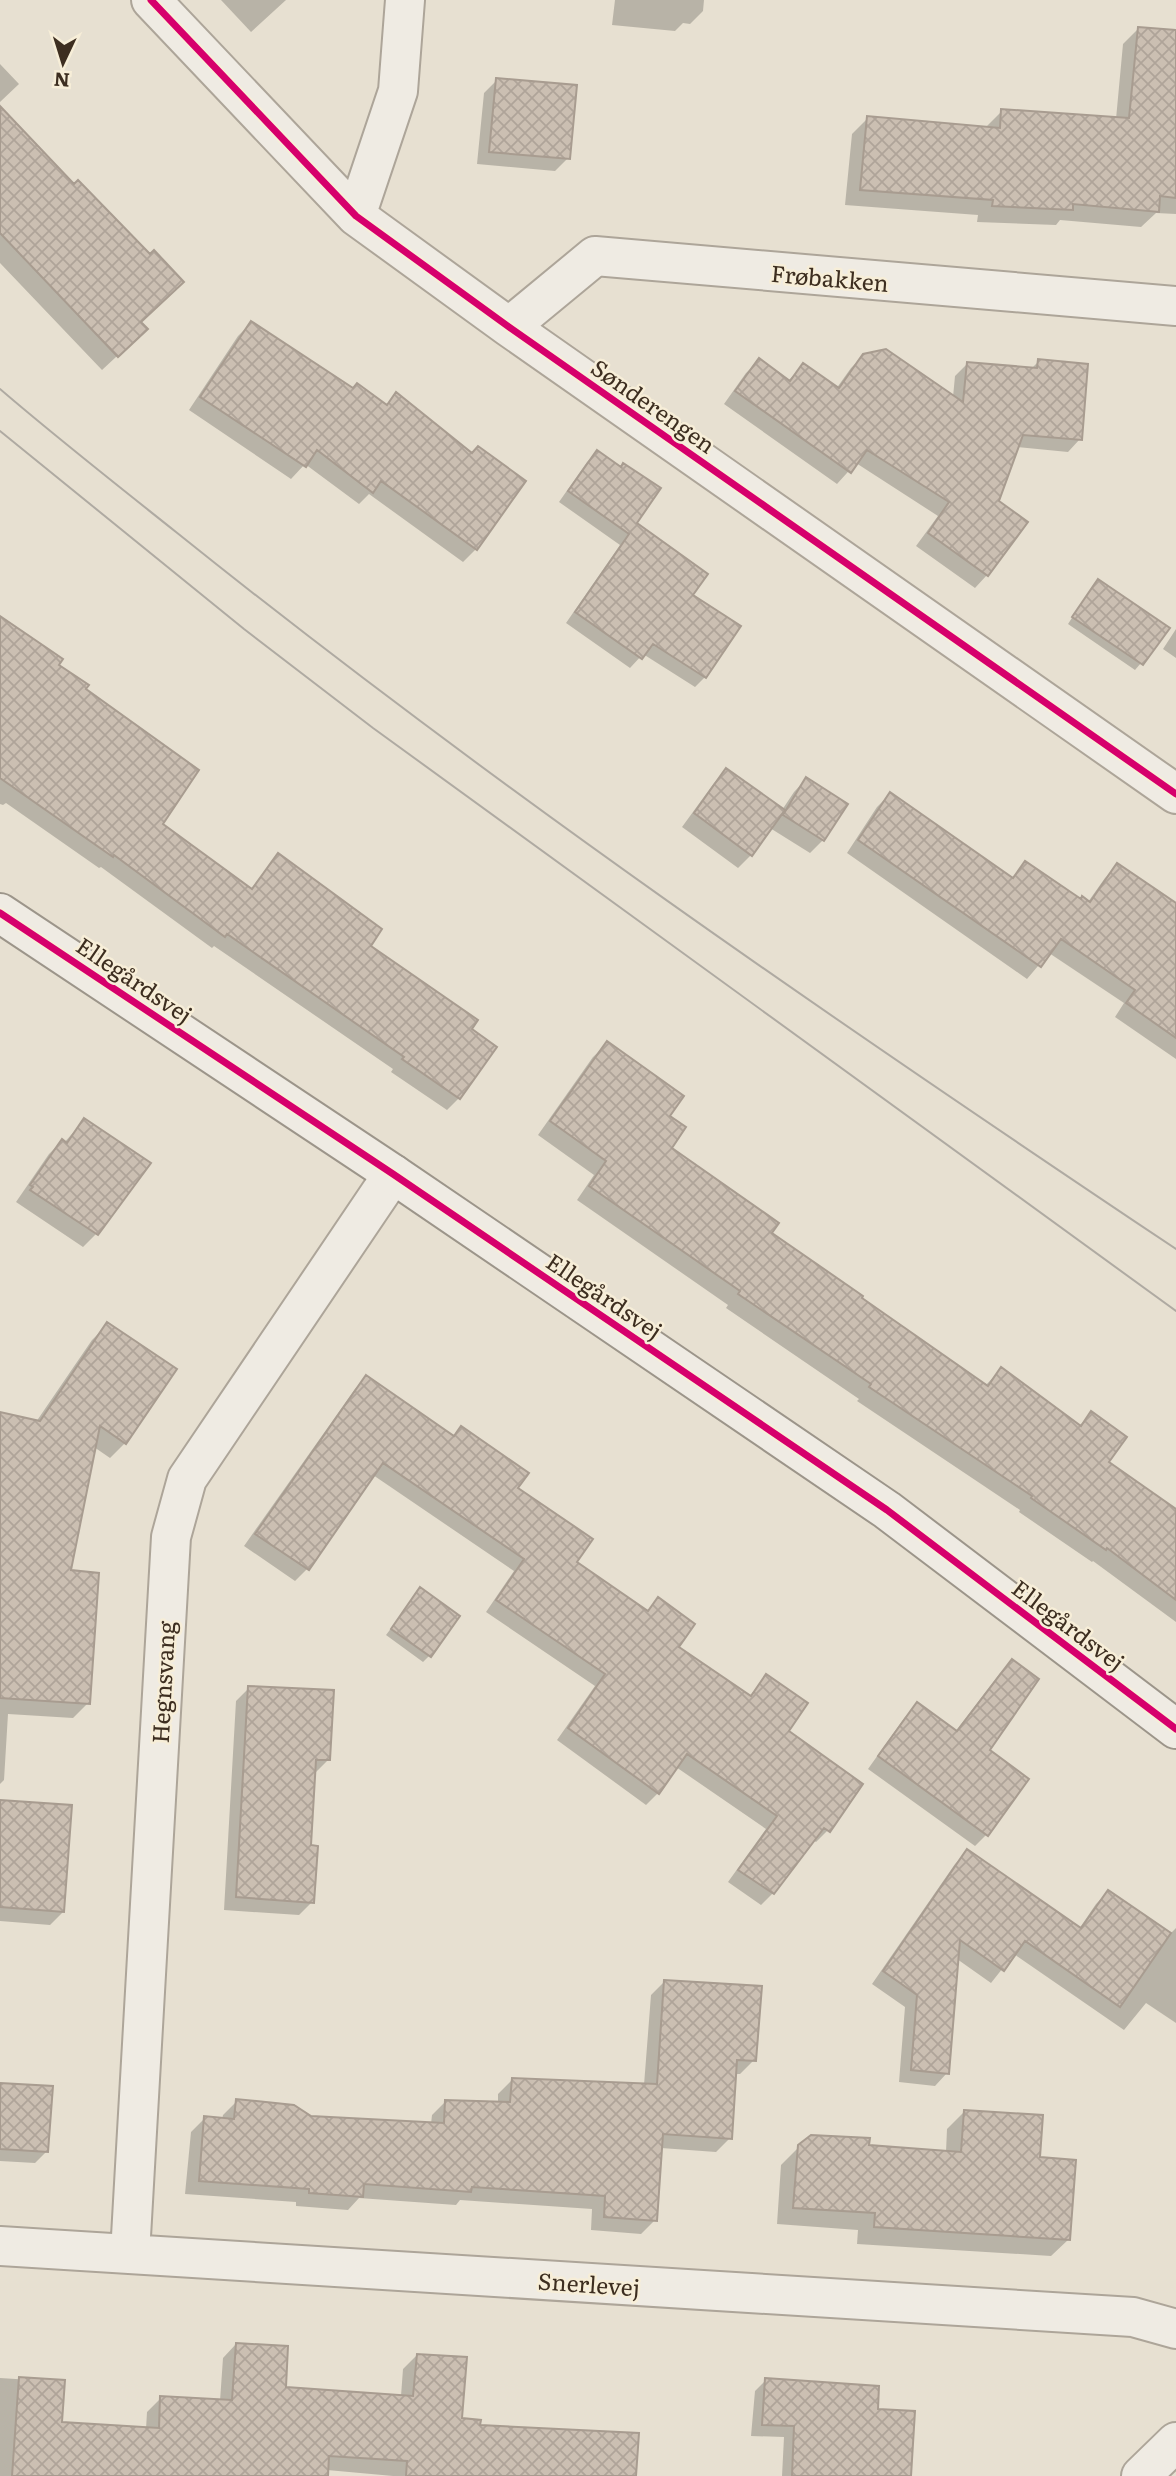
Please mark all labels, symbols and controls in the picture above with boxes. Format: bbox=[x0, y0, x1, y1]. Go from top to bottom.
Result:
north arrow bbox=[28, 28, 98, 98]
text: N bbox=[53, 66, 71, 95]
street label: Frøbakken bbox=[770, 255, 890, 299]
street label: Sønderengen bbox=[585, 350, 723, 460]
street label: Ellegårdsvej bbox=[70, 928, 200, 1030]
street label: Ellegårdsvej bbox=[540, 1244, 670, 1346]
street label: Ellegårdsvej bbox=[1005, 1570, 1133, 1678]
street label: Hegnsvang bbox=[142, 1620, 182, 1744]
street label: Snerlevej bbox=[537, 2262, 641, 2304]

